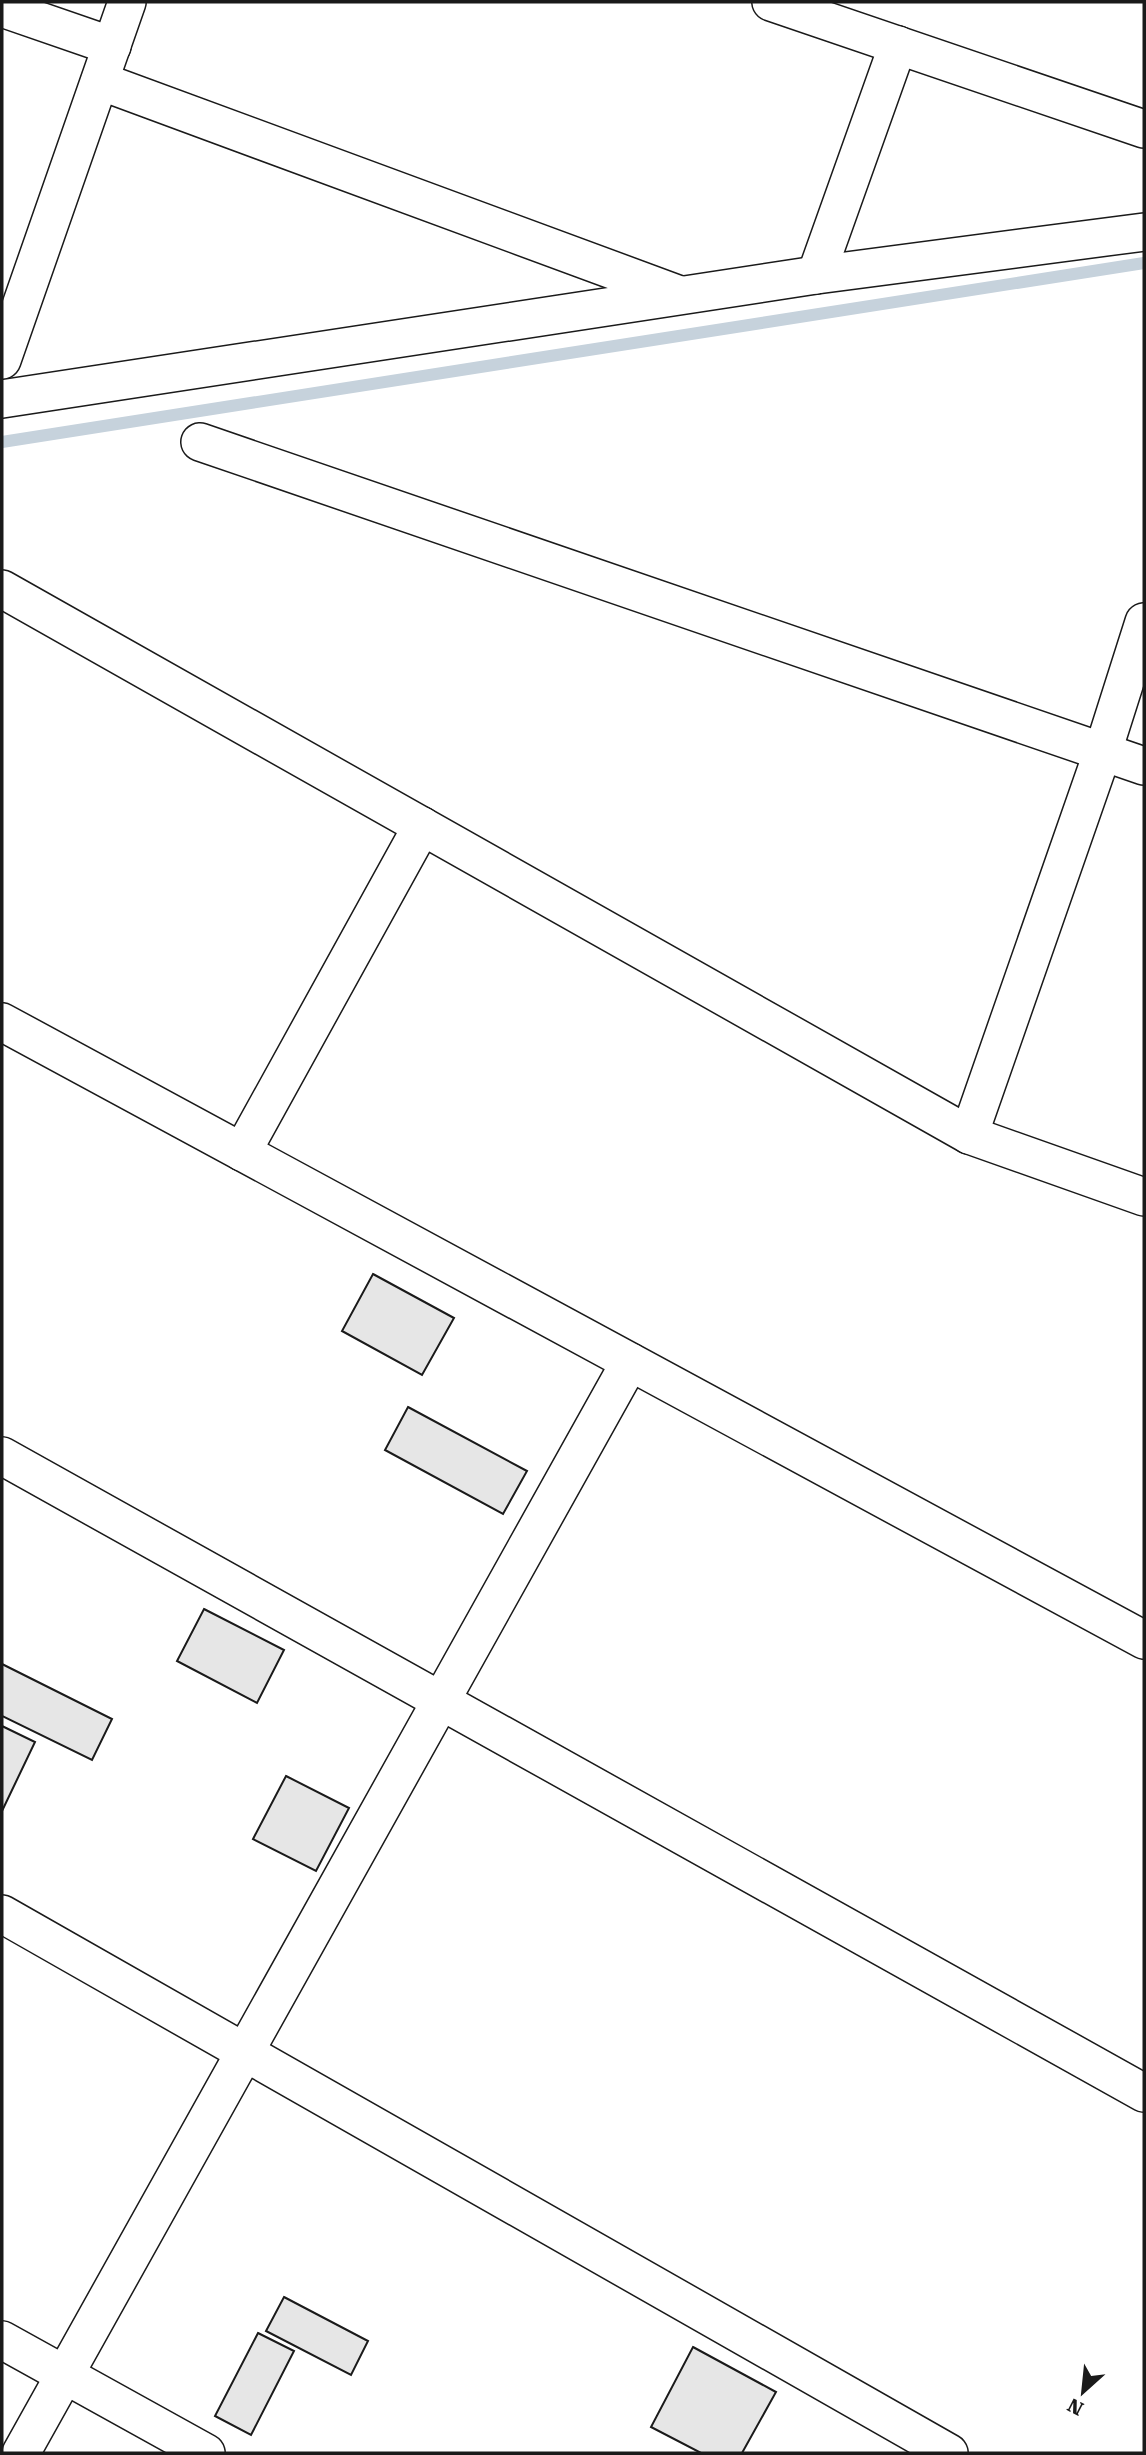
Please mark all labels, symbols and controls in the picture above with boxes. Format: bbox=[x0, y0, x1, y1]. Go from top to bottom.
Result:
north arrow bbox=[1048, 2357, 1118, 2427]
text: N bbox=[1063, 2393, 1087, 2420]

